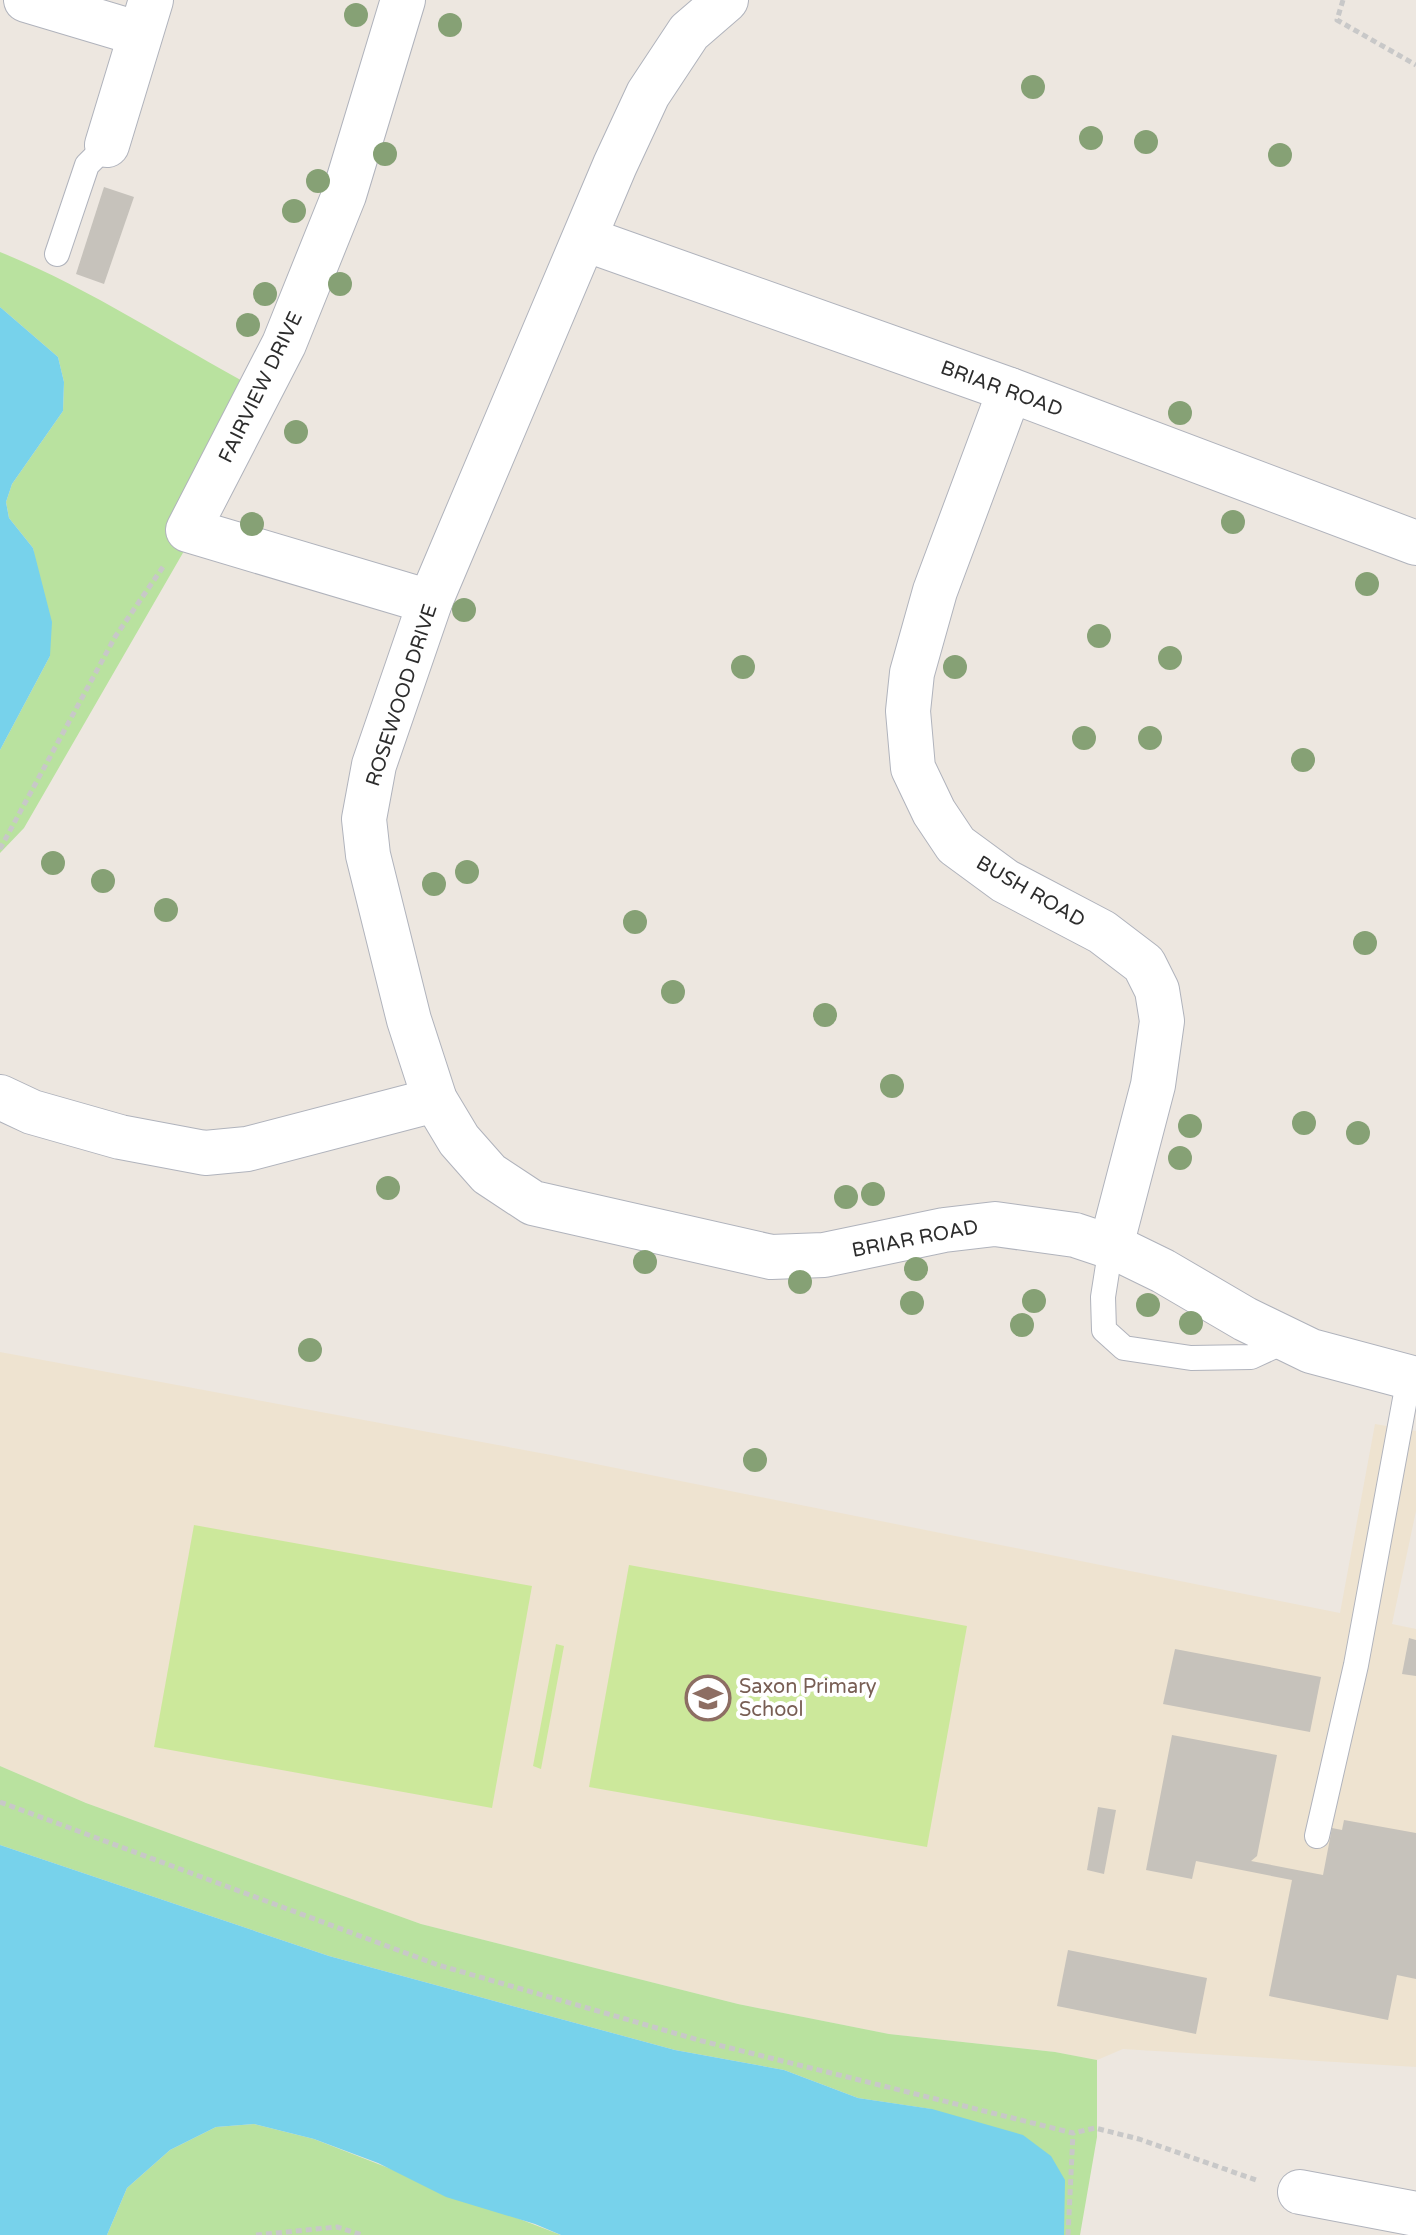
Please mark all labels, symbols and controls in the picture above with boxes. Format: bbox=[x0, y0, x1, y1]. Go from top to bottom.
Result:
street label: FAIRVIEW DRIVE bbox=[214, 308, 308, 467]
street label: BRIAR ROAD bbox=[937, 356, 1066, 422]
street label: ROSEWOOD DRIVE bbox=[361, 601, 443, 789]
street label: BUSH ROAD bbox=[972, 851, 1089, 933]
street label: BRIAR ROAD bbox=[850, 1215, 980, 1263]
school or university icon: Saxon Primary School bbox=[684, 1674, 732, 1722]
place label: Saxon Primary School bbox=[739, 1675, 877, 1722]

